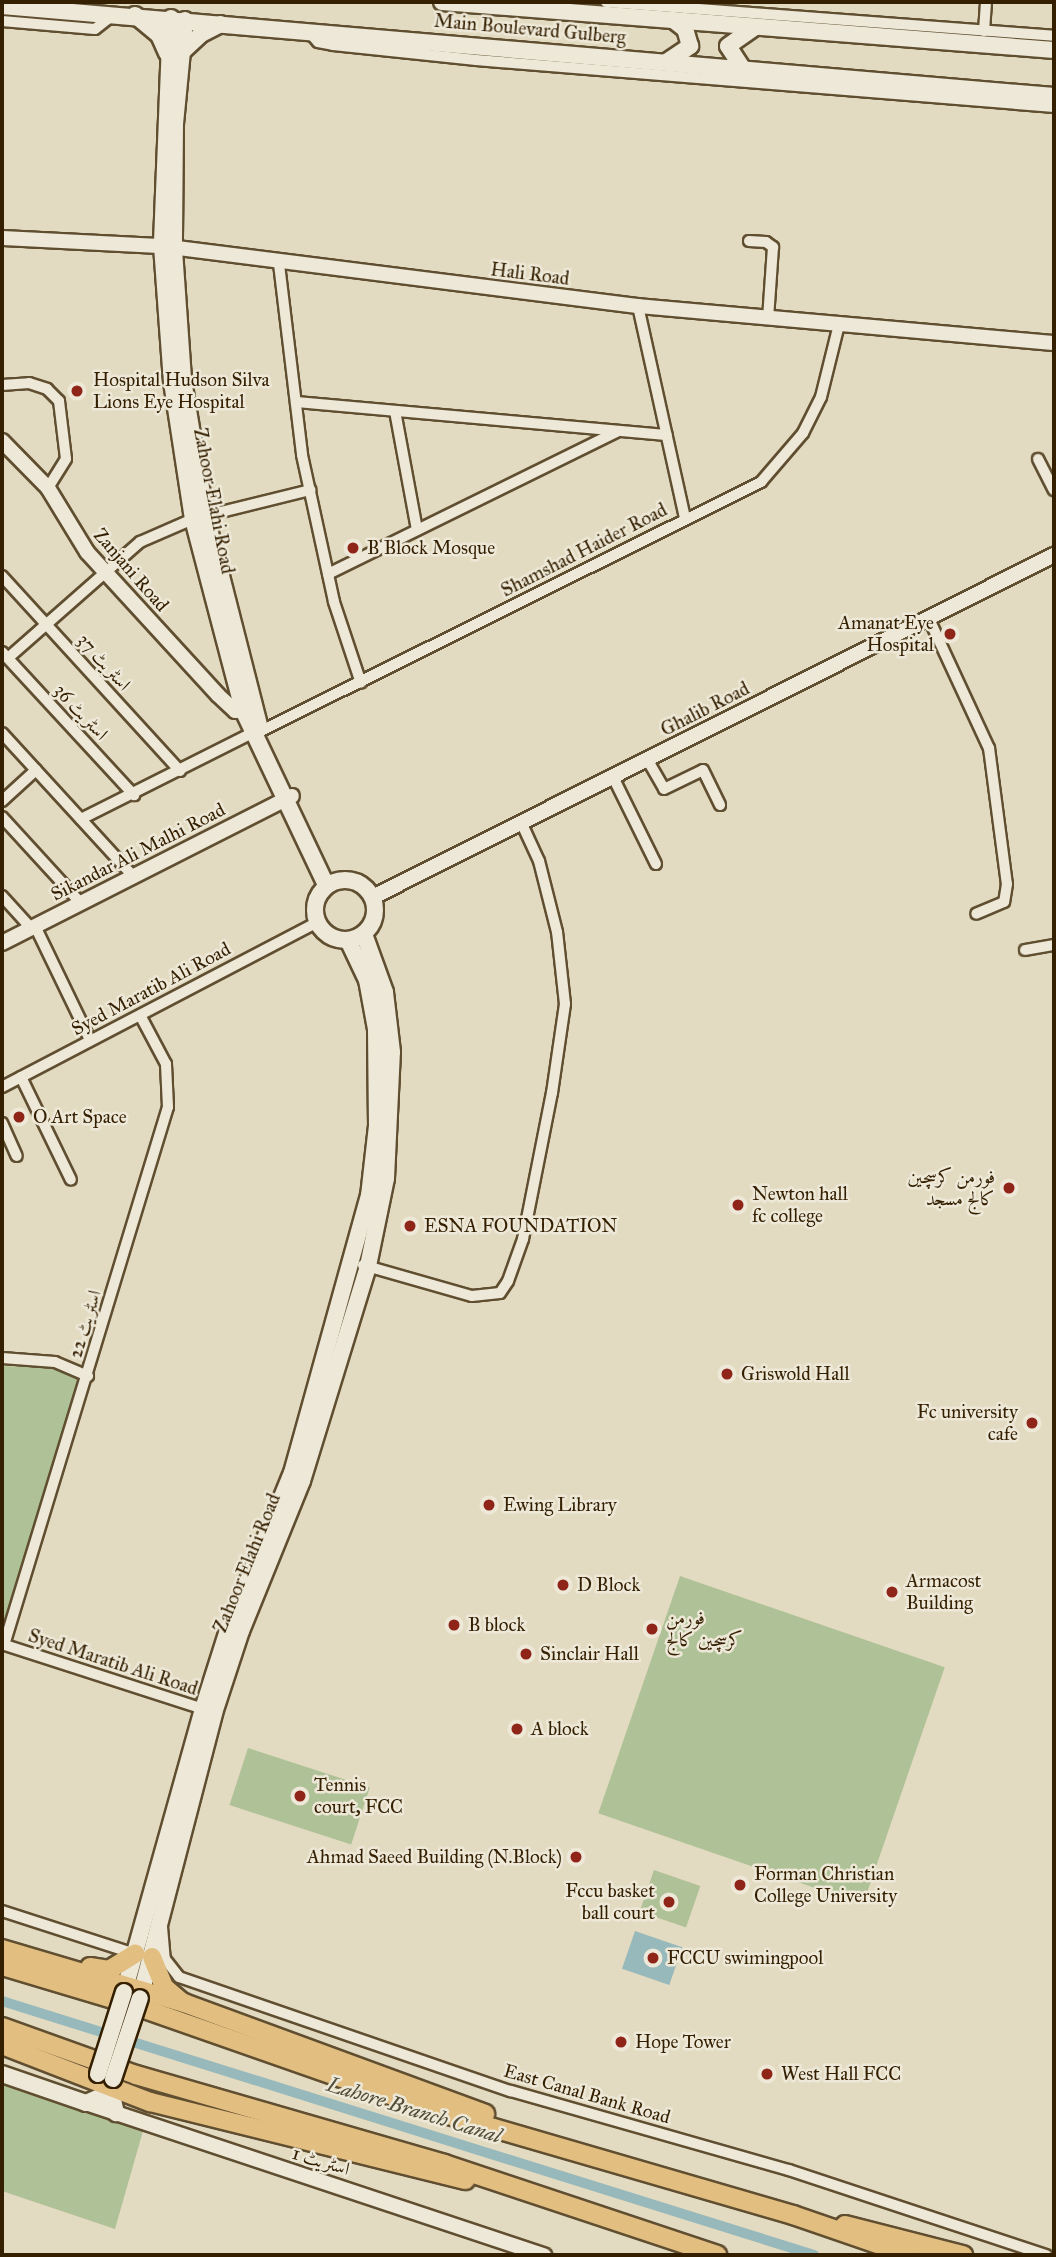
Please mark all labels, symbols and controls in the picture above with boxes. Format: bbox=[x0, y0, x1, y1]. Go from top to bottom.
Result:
street label: Main Boulevard Gulberg bbox=[433, 9, 627, 49]
street label: Hali Road bbox=[489, 258, 571, 290]
place label: Hospital Hudson Silva Lions Eye Hospital bbox=[93, 369, 270, 413]
marker: Hospital Hudson Silva Lions Eye Hospital bbox=[67, 381, 87, 401]
street label: Zahoor Elahi Road bbox=[189, 426, 239, 576]
street label: Shamshad Haider Road bbox=[497, 498, 671, 602]
street label: Zanjani Road bbox=[89, 524, 173, 616]
place label: B Block Mosque bbox=[367, 537, 495, 559]
marker: B Block Mosque bbox=[345, 540, 361, 556]
place label: Amanat Eye Hospital bbox=[838, 612, 934, 656]
marker: Amanat Eye Hospital bbox=[940, 624, 960, 644]
street label: اسٹریٹ 37 bbox=[72, 629, 136, 695]
street label: Ghalib Road bbox=[657, 677, 753, 741]
street label: اسٹریٹ 36 bbox=[49, 679, 113, 745]
street label: Sikandar Ali Malhi Road bbox=[47, 798, 229, 906]
street label: Syed Maratib Ali Road bbox=[68, 937, 234, 1041]
place label: O Art Space bbox=[33, 1106, 127, 1128]
marker: O Art Space bbox=[11, 1109, 27, 1125]
place label: فورمن کرسچین کالج مسجد bbox=[908, 1166, 995, 1210]
marker: فورمن کرسچین کالج مسجد bbox=[1001, 1180, 1017, 1196]
place label: Newton hall fc college bbox=[752, 1183, 848, 1227]
marker: Newton hall fc college bbox=[730, 1197, 746, 1213]
place label: ESNA FOUNDATION bbox=[424, 1215, 617, 1237]
marker: ESNA FOUNDATION bbox=[402, 1218, 418, 1234]
street label: اسٹریٹ 22 bbox=[64, 1287, 106, 1361]
place label: Griswold Hall bbox=[741, 1363, 850, 1385]
marker: Griswold Hall bbox=[719, 1366, 735, 1382]
place label: Fc university cafe bbox=[917, 1401, 1018, 1445]
marker: Fc university cafe bbox=[1024, 1415, 1040, 1431]
street label: Zahoor Elahi Road bbox=[209, 1490, 285, 1636]
place label: Ewing Library bbox=[503, 1494, 617, 1516]
marker: Ewing Library bbox=[481, 1497, 497, 1513]
place label: Armacost Building bbox=[906, 1570, 981, 1614]
place label: D Block bbox=[577, 1574, 640, 1596]
marker: D Block bbox=[555, 1577, 571, 1593]
marker: Armacost Building bbox=[884, 1584, 900, 1600]
place label: فورمن کرسچین کالج bbox=[666, 1607, 743, 1651]
place label: B block bbox=[468, 1614, 525, 1636]
marker: B block bbox=[446, 1617, 462, 1633]
marker: فورمن کرسچین کالج bbox=[644, 1621, 660, 1637]
street label: Syed Maratib Ali Road bbox=[25, 1624, 201, 1700]
place label: Sinclair Hall bbox=[540, 1643, 639, 1665]
marker: Sinclair Hall bbox=[518, 1646, 534, 1662]
place label: A block bbox=[531, 1718, 589, 1740]
marker: A block bbox=[509, 1721, 525, 1737]
place label: Tennis court, FCC bbox=[314, 1774, 403, 1818]
marker: Tennis court, FCC bbox=[292, 1788, 308, 1804]
place label: Ahmad Saeed Building (N.Block) bbox=[307, 1846, 562, 1868]
marker: Ahmad Saeed Building (N.Block) bbox=[568, 1849, 584, 1865]
place label: Forman Christian College University bbox=[754, 1863, 897, 1907]
marker: Forman Christian College University bbox=[732, 1877, 748, 1893]
place label: Fccu basket ball court bbox=[565, 1880, 655, 1924]
marker: Fccu basket ball court bbox=[661, 1894, 677, 1910]
place label: FCCU swimingpool bbox=[667, 1947, 823, 1969]
marker: FCCU swimingpool bbox=[645, 1950, 661, 1966]
place label: Hope Tower bbox=[635, 2031, 731, 2053]
marker: Hope Tower bbox=[613, 2034, 629, 2050]
street label: East Canal Bank Road bbox=[501, 2059, 673, 2129]
place label: West Hall FCC bbox=[781, 2063, 901, 2085]
marker: West Hall FCC bbox=[759, 2066, 775, 2082]
water label: Lahore Branch Canal bbox=[324, 2071, 504, 2149]
street label: اسٹریٹ 1 bbox=[290, 2142, 352, 2180]

